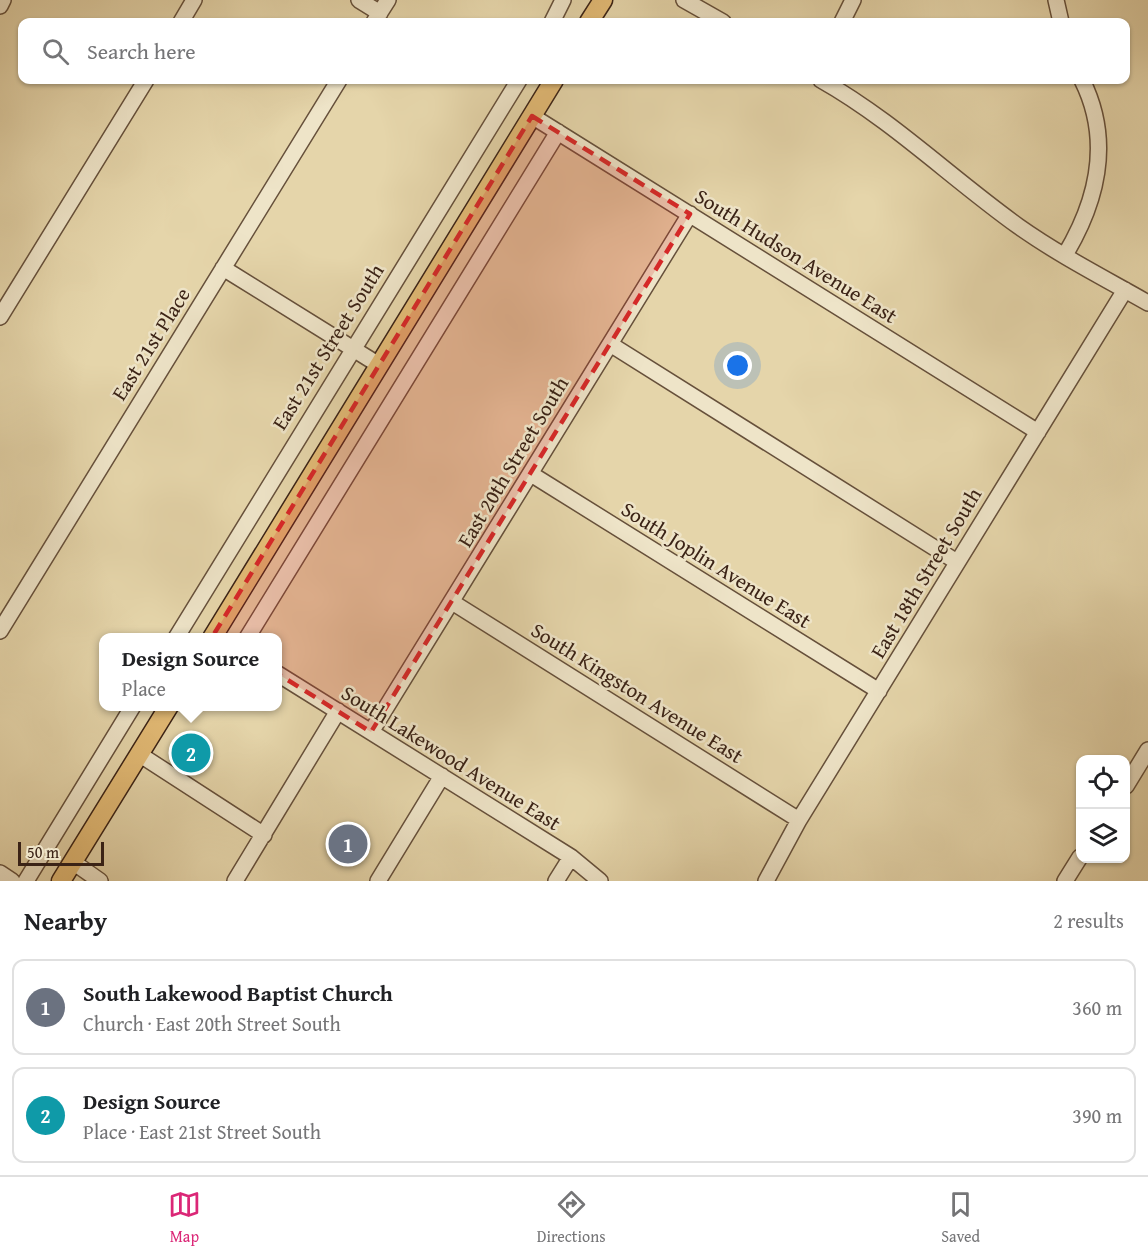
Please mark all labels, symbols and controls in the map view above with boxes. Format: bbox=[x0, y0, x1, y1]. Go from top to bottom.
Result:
search box bbox=[18, 18, 1130, 84]
icon: search bbox=[39, 35, 72, 68]
text: Search here bbox=[87, 35, 196, 67]
street label: South Hudson Avenue East bbox=[689, 181, 904, 331]
street label: East 21st Street South bbox=[264, 257, 391, 436]
street label: East 21st Place bbox=[104, 281, 198, 406]
your location bbox=[723, 351, 752, 380]
street label: East 20th Street South bbox=[449, 370, 576, 553]
street label: East 18th Street South bbox=[862, 481, 989, 664]
street label: South Joplin Avenue East bbox=[615, 494, 818, 636]
street label: South Kingston Avenue East bbox=[525, 614, 750, 771]
popup bbox=[99, 633, 282, 711]
text: Design Source bbox=[122, 642, 259, 674]
text: Place bbox=[122, 674, 166, 703]
street label: South Lakewood Avenue East bbox=[335, 677, 568, 838]
pin: 2 bbox=[172, 730, 210, 776]
map controls bbox=[1076, 755, 1130, 863]
button: locate bbox=[1076, 755, 1130, 809]
button: layers bbox=[1076, 809, 1130, 863]
pin: 1 bbox=[328, 822, 368, 866]
scale bar bbox=[18, 839, 104, 866]
text: 50 m bbox=[27, 840, 59, 864]
text: Nearby bbox=[24, 901, 107, 940]
text: 2 results bbox=[1053, 906, 1124, 935]
text: South Lakewood Baptist Church bbox=[83, 977, 393, 1009]
text: 1 bbox=[40, 993, 51, 1022]
text: 360 m bbox=[1072, 993, 1122, 1022]
text: Church · East 20th Street South bbox=[83, 1009, 341, 1038]
text: Design Source bbox=[83, 1085, 220, 1117]
text: 2 bbox=[40, 1101, 51, 1130]
text: 390 m bbox=[1072, 1101, 1122, 1130]
text: Place · East 21st Street South bbox=[83, 1117, 321, 1146]
tab: Map bbox=[168, 1188, 201, 1248]
tab: Directions bbox=[537, 1188, 606, 1248]
tab: Saved bbox=[941, 1188, 980, 1248]

